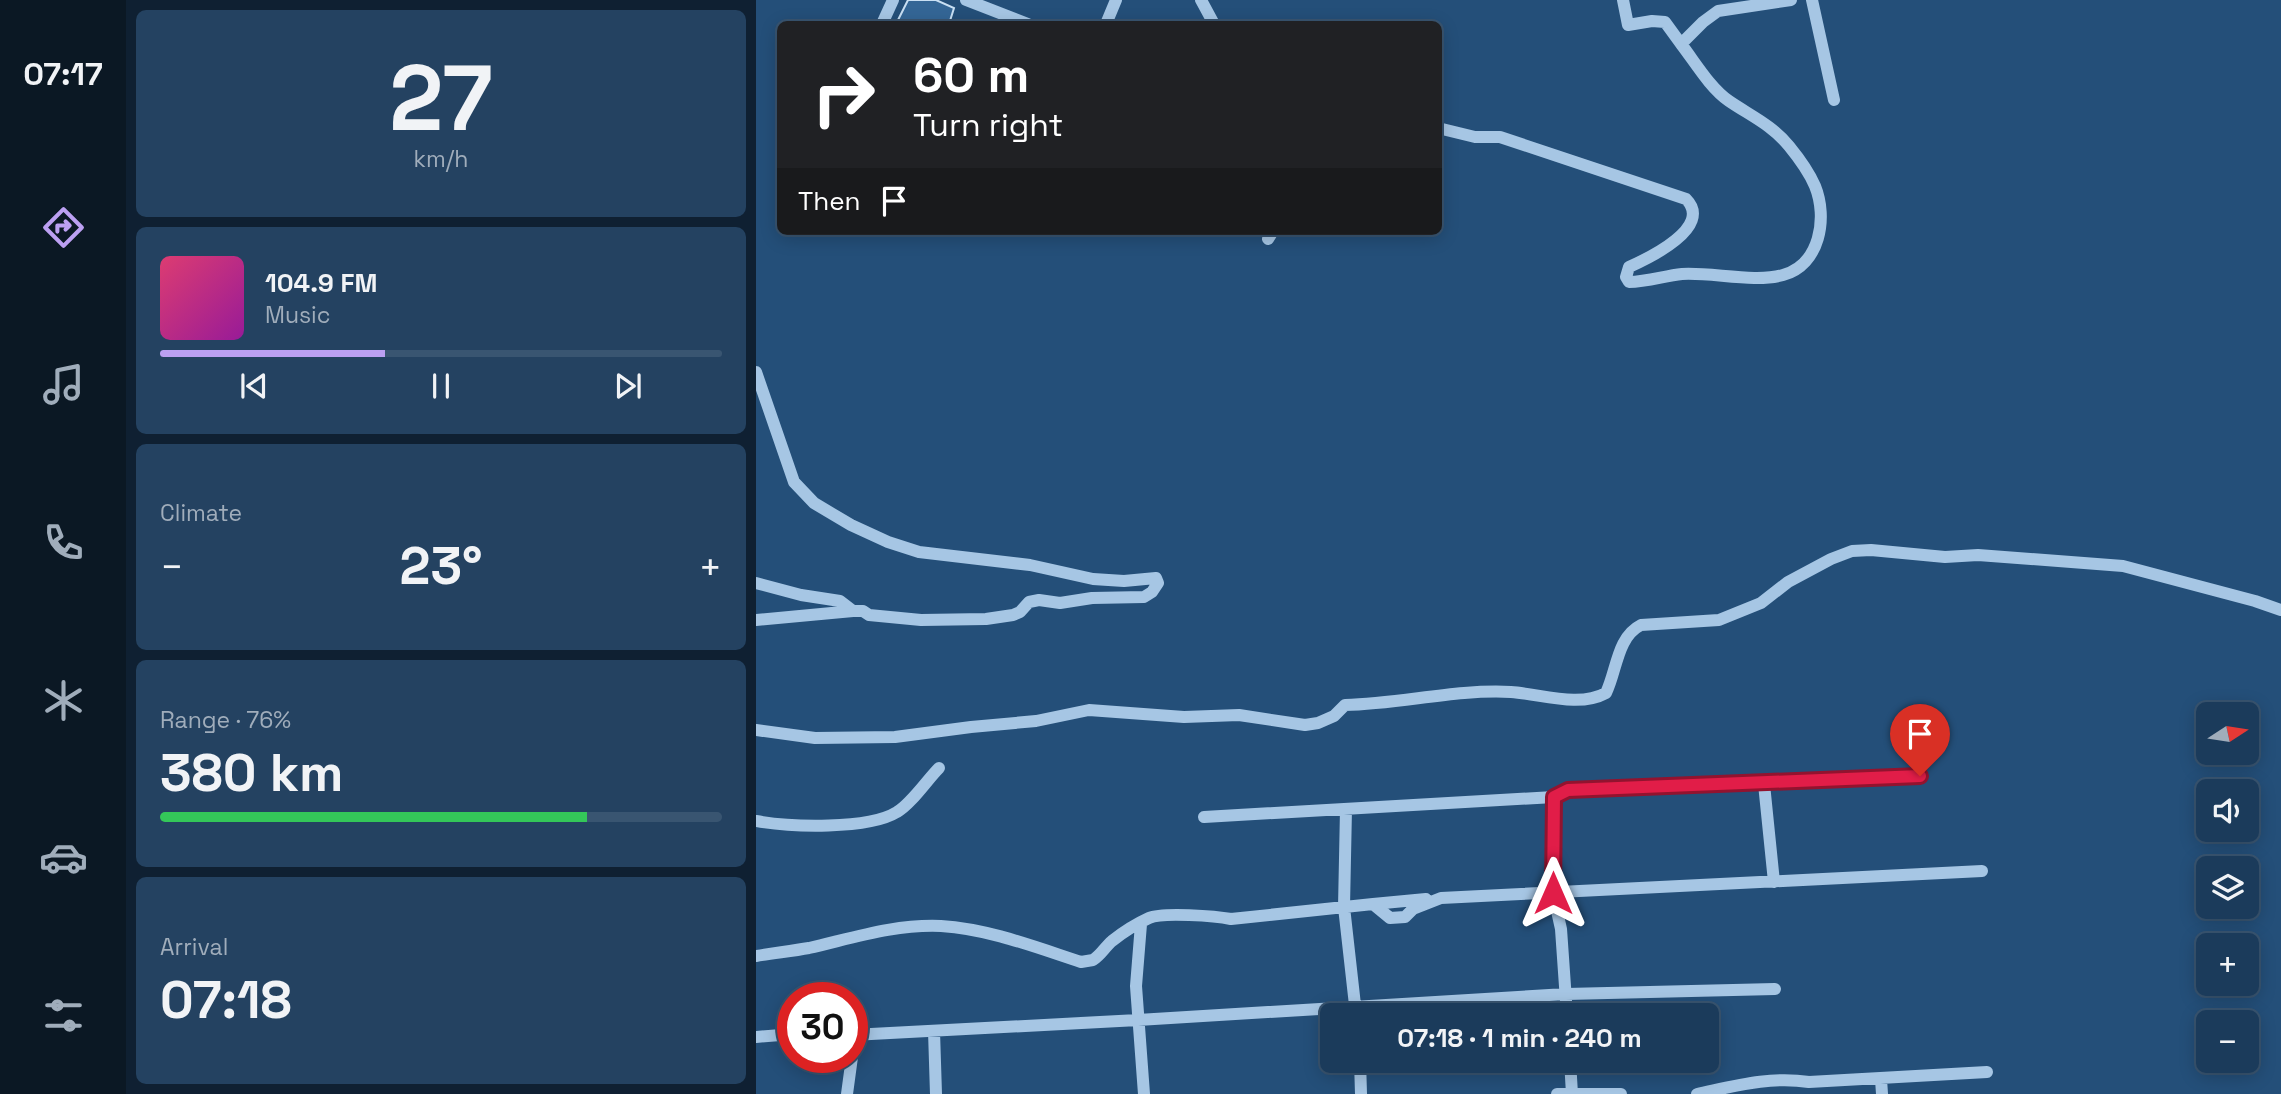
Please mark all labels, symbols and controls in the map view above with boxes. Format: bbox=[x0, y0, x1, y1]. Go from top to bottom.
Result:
text: 27 bbox=[389, 40, 493, 157]
text: 60 m bbox=[913, 44, 1029, 106]
icon: right bbox=[798, 49, 889, 140]
text: 07:17 bbox=[23, 54, 103, 94]
text: Turn right bbox=[913, 105, 1063, 145]
text: km/h bbox=[414, 144, 468, 174]
icon: arrive bbox=[875, 182, 913, 220]
text: Then bbox=[798, 184, 861, 218]
icon: directions bbox=[39, 203, 88, 252]
text: 104.9 FM bbox=[265, 266, 377, 300]
text: Music bbox=[265, 300, 330, 330]
icon: music bbox=[39, 360, 88, 409]
icon: previous bbox=[235, 367, 273, 405]
icon: pause bbox=[422, 367, 460, 405]
icon: next bbox=[609, 367, 647, 405]
text: Climate bbox=[160, 498, 242, 528]
icon: phone bbox=[39, 518, 88, 567]
text: 23° bbox=[400, 533, 483, 599]
text: − bbox=[160, 543, 184, 591]
text: + bbox=[698, 543, 722, 591]
icon: climate bbox=[39, 676, 88, 725]
north arrow bbox=[2196, 702, 2259, 765]
map controls bbox=[2196, 702, 2259, 1073]
pin bbox=[1890, 704, 1950, 776]
text: Range · 76% bbox=[160, 705, 291, 735]
icon: arrive bbox=[1901, 715, 1939, 753]
text: 380 km bbox=[160, 740, 343, 806]
button: sound bbox=[2196, 779, 2259, 842]
icon: car bbox=[39, 833, 88, 882]
position arrow bbox=[1516, 856, 1590, 930]
button: layers bbox=[2196, 856, 2259, 919]
text: Arrival bbox=[160, 932, 228, 962]
button: + bbox=[2196, 933, 2259, 996]
text: 07:18 bbox=[160, 967, 292, 1033]
speed limit sign: 30 bbox=[777, 982, 868, 1073]
icon: filters bbox=[39, 991, 88, 1040]
button: − bbox=[2196, 1010, 2259, 1073]
text: 07:18 · 1 min · 240 m bbox=[1397, 1021, 1642, 1055]

